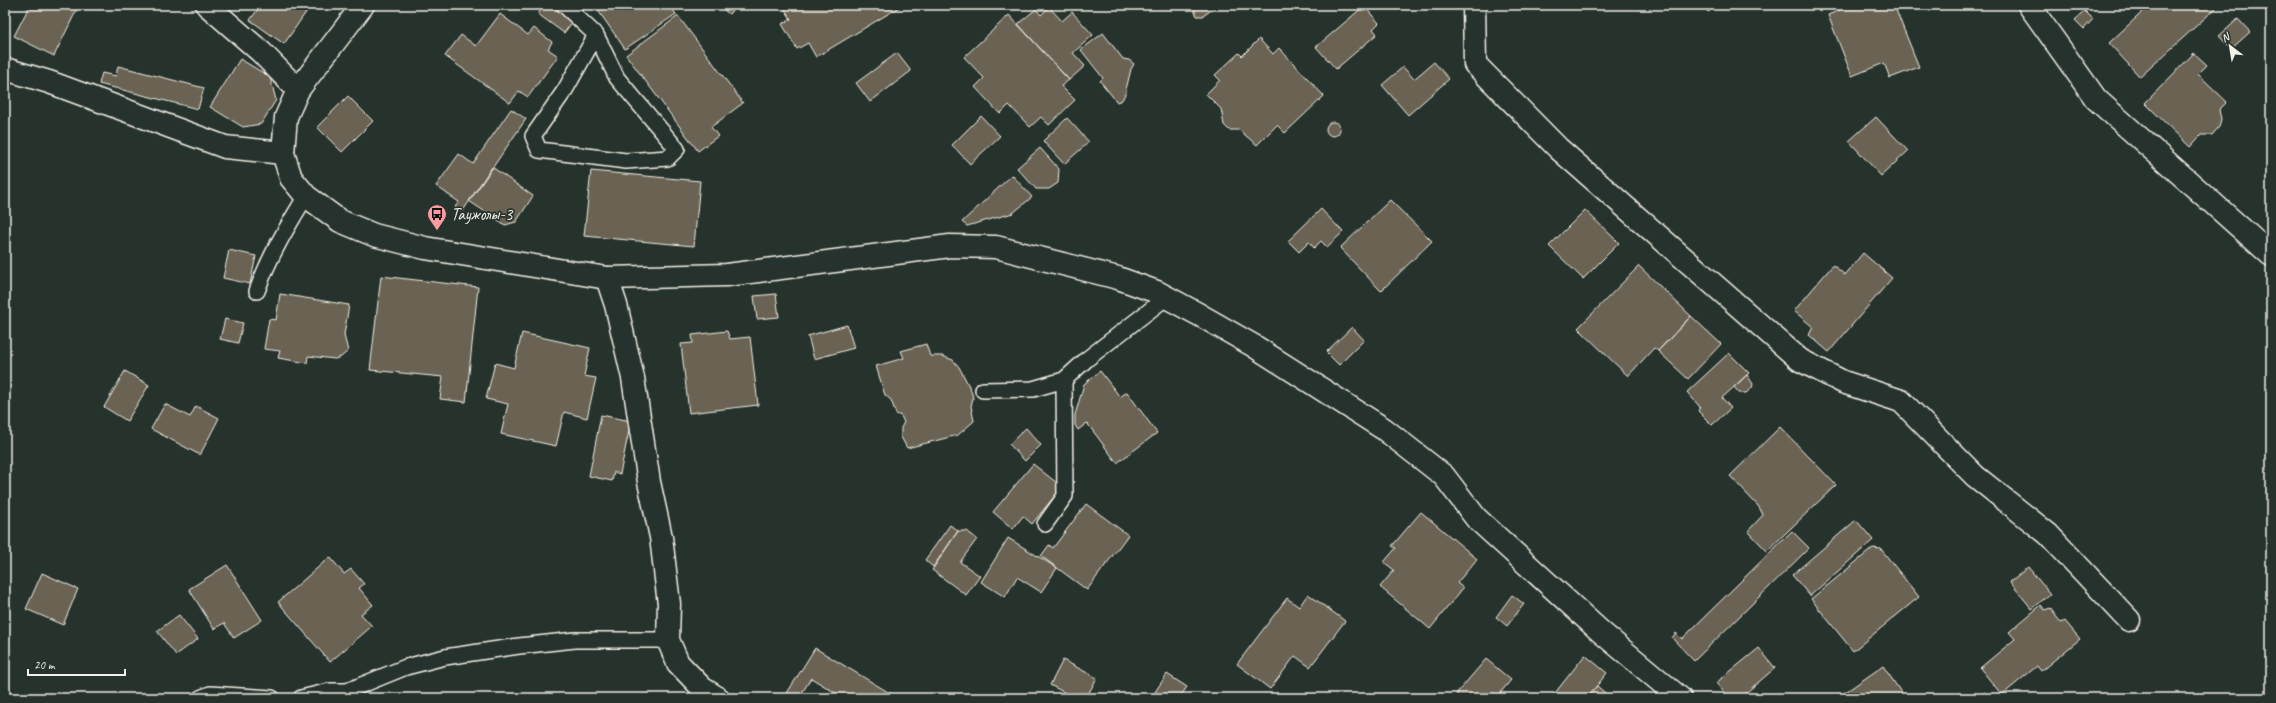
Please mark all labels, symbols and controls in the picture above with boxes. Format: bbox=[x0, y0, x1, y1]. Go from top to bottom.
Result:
north arrow bbox=[2210, 26, 2250, 66]
text: N bbox=[2218, 29, 2233, 45]
bus stop icon: Таужолы-3 bbox=[426, 203, 448, 231]
place label: Таужолы-3 bbox=[451, 204, 514, 225]
scale bar bbox=[28, 651, 125, 677]
text: 20 m bbox=[34, 657, 56, 673]

